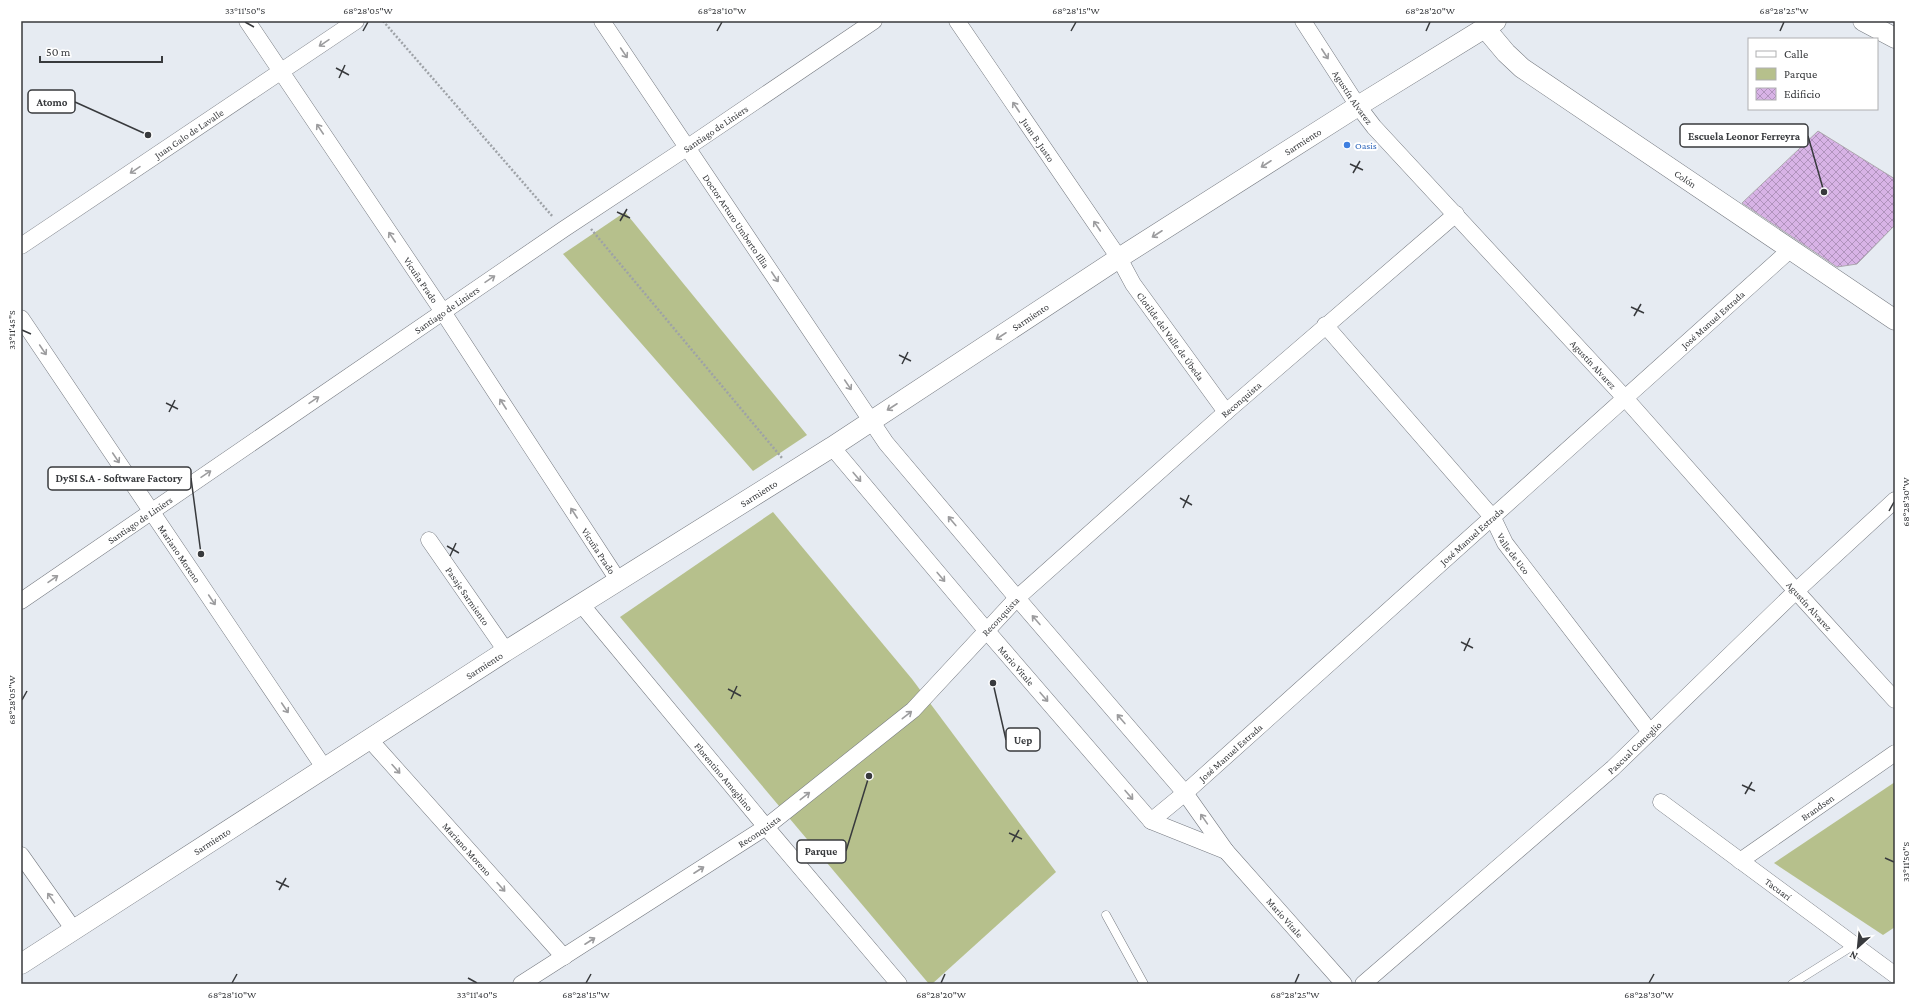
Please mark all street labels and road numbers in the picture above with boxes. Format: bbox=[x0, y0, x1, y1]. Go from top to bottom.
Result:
street label: Agustín Alvarez bbox=[1331, 68, 1375, 126]
street label: Santiago de Liniers bbox=[681, 103, 750, 154]
street label: Juan Galo de Lavalle bbox=[151, 106, 226, 161]
street label: Juan B. Justo bbox=[1019, 115, 1057, 164]
street label: Sarmiento bbox=[1282, 125, 1323, 157]
street label: Colón bbox=[1673, 167, 1699, 190]
street label: Doctor Arturo Umberto Illia bbox=[701, 172, 772, 270]
street label: Vicuña Prado bbox=[402, 255, 441, 305]
street label: Santiago de Liniers bbox=[412, 283, 481, 335]
street label: José Manuel Estrada bbox=[1678, 288, 1747, 351]
street label: Clotilde del Valle de Úbeda bbox=[1135, 290, 1207, 383]
street label: Sarmiento bbox=[1010, 301, 1051, 333]
street label: Agustín Alvarez bbox=[1568, 338, 1619, 391]
street label: Reconquista bbox=[1219, 379, 1263, 419]
street label: Sarmiento bbox=[738, 477, 779, 509]
street label: Santiago de Liniers bbox=[105, 494, 174, 546]
street label: José Manuel Estrada bbox=[1437, 504, 1506, 568]
street label: Mariano Moreno bbox=[156, 522, 203, 585]
street label: Vicuña Prado bbox=[580, 526, 618, 576]
street label: Valle de Uco bbox=[1495, 531, 1532, 576]
street label: Pasaje Sarmiento bbox=[444, 565, 492, 627]
street label: Agustín Alvarez bbox=[1785, 579, 1835, 633]
street label: Reconquista bbox=[979, 594, 1021, 638]
street label: Mario Vitale bbox=[996, 643, 1037, 688]
street label: Sarmiento bbox=[464, 649, 504, 681]
street label: Pascual Comeglio bbox=[1605, 719, 1663, 776]
street label: José Manuel Estrada bbox=[1196, 721, 1265, 784]
street label: Florentino Ameghino bbox=[693, 740, 755, 813]
street label: Brandsen bbox=[1798, 792, 1836, 823]
street label: Reconquista bbox=[736, 812, 783, 849]
street label: Mariano Moreno bbox=[441, 820, 494, 878]
street label: Sarmiento bbox=[191, 825, 232, 857]
street label: Tacuarí bbox=[1763, 875, 1794, 902]
street label: Mario Vitale bbox=[1265, 896, 1306, 940]

